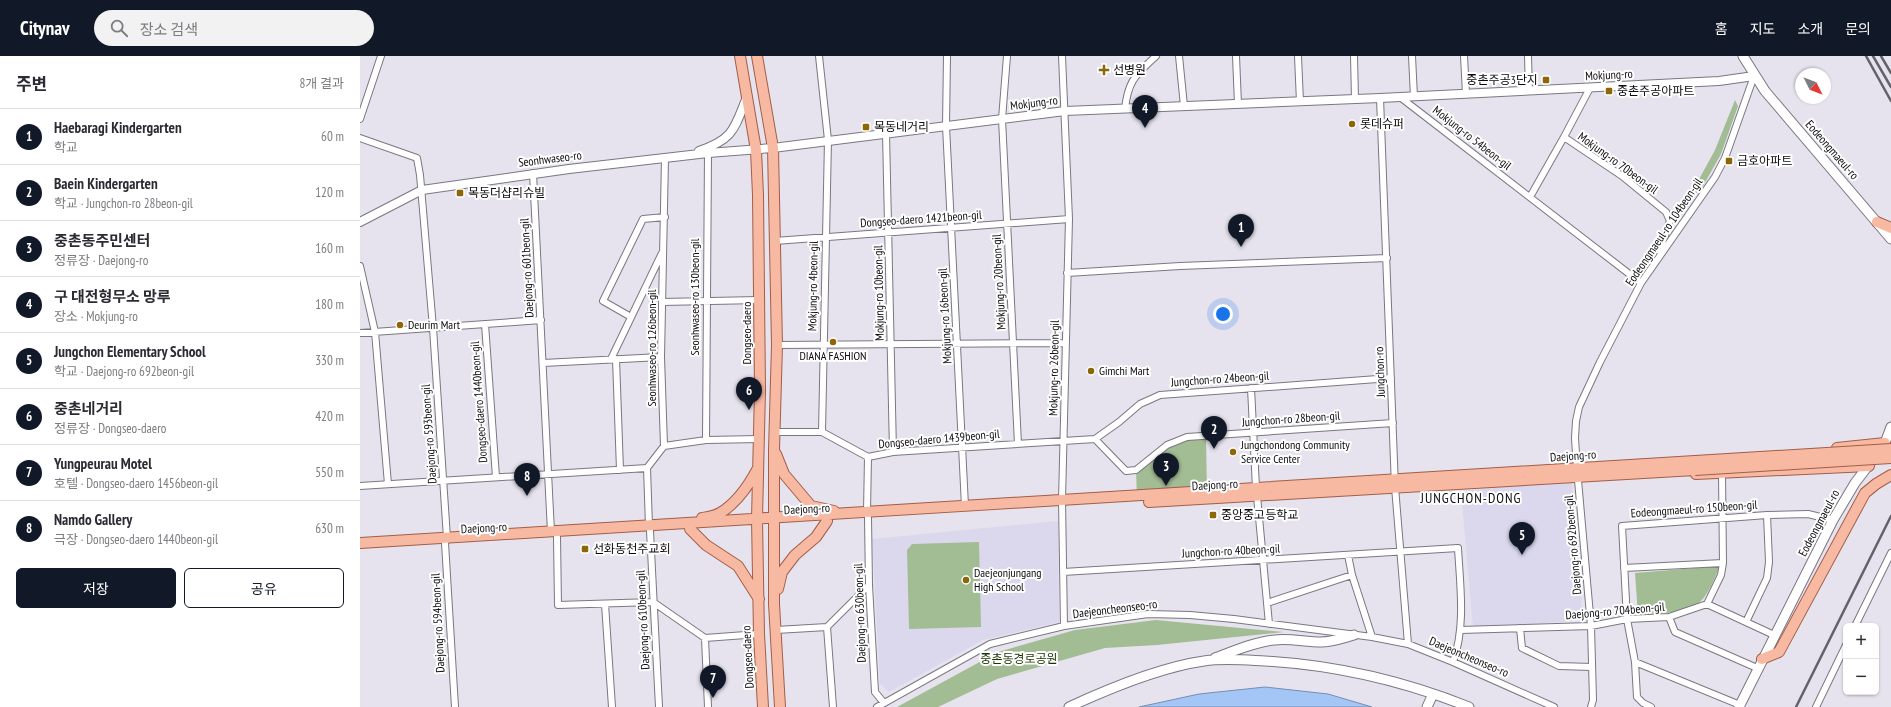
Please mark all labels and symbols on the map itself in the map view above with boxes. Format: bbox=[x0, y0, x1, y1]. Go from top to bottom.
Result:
place label: 선병원 bbox=[1113, 62, 1146, 77]
marker: 선병원 bbox=[1098, 64, 1110, 76]
street label: Mokjung-ro bbox=[1585, 66, 1633, 83]
north arrow bbox=[1795, 68, 1831, 104]
place label: 중촌주공3단지 bbox=[1466, 72, 1538, 87]
marker: 중촌주공3단지 bbox=[1541, 75, 1551, 85]
place label: 중촌주공아파트 bbox=[1617, 83, 1694, 98]
marker: 중촌주공아파트 bbox=[1604, 86, 1614, 96]
street label: Mokjung-ro bbox=[1009, 92, 1059, 113]
pin: 4 bbox=[1132, 95, 1158, 128]
street label: Mokjung-ro 54beon-gil bbox=[1430, 102, 1515, 173]
place label: 롯데슈퍼 bbox=[1360, 116, 1404, 131]
street label: Eodeongmaeul-ro bbox=[1803, 117, 1862, 182]
place label: 목동네거리 bbox=[874, 119, 929, 134]
marker: 롯데슈퍼 bbox=[1347, 119, 1357, 129]
marker: 목동네거리 bbox=[861, 122, 871, 132]
street label: Mokjung-ro 70beon-gil bbox=[1575, 128, 1662, 197]
street label: Seonhwaseo-ro bbox=[517, 147, 582, 170]
place label: 금호아파트 bbox=[1737, 153, 1792, 168]
marker: 금호아파트 bbox=[1724, 156, 1734, 166]
street label: Eodeongmaeul-ro 104beon-gil bbox=[1622, 175, 1705, 289]
place label: 목동더샵리슈빌 bbox=[468, 185, 545, 200]
marker: 목동더샵리슈빌 bbox=[455, 188, 465, 198]
street label: Dongseo-daero 1421beon-gil bbox=[860, 207, 982, 230]
pin: 1 bbox=[1228, 214, 1254, 247]
street label: Daejong-ro 601beon-gil bbox=[516, 218, 537, 318]
street label: Mokjung-ro 20beon-gil bbox=[988, 234, 1008, 330]
street label: Seonhwaseo-ro 130beon-gil bbox=[687, 238, 702, 356]
street label: Mokjung-ro 4beon-gil bbox=[804, 241, 821, 331]
street label: Mokjung-ro 10beon-gil bbox=[870, 245, 887, 341]
street label: Mokjung-ro 16beon-gil bbox=[934, 268, 954, 364]
street label: Seonhwaseo-ro 126beon-gil bbox=[644, 289, 659, 407]
street label: Dongseo-daero bbox=[739, 302, 754, 364]
your location bbox=[1213, 304, 1233, 324]
place label: Deurim Mart bbox=[408, 317, 461, 332]
marker: Deurim Mart bbox=[395, 320, 405, 330]
street label: Mokjung-ro 26beon-gil bbox=[1045, 320, 1062, 416]
marker: DIANA FASHION bbox=[828, 337, 838, 347]
street label: Dongseo-daero 1440beon-gil bbox=[467, 341, 490, 463]
street label: Jungchon-ro bbox=[1371, 347, 1388, 399]
place label: DIANA FASHION bbox=[799, 348, 867, 363]
place label: Gimchi Mart bbox=[1099, 363, 1150, 378]
marker: Gimchi Mart bbox=[1086, 366, 1096, 376]
street label: Jungchon-ro 24beon-gil bbox=[1169, 368, 1270, 389]
pin: 6 bbox=[736, 377, 762, 410]
street label: Daejong-ro 593beon-gil bbox=[418, 384, 439, 484]
street label: Jungchon-ro 28beon-gil bbox=[1240, 408, 1341, 429]
pin: 2 bbox=[1201, 416, 1227, 449]
street label: Dongseo-daero 1439beon-gil bbox=[878, 426, 1000, 451]
place label: Jungchondong Community Service Center bbox=[1240, 437, 1350, 466]
street label: Daejong-ro bbox=[1549, 446, 1597, 465]
marker: Jungchondong Community Service Center bbox=[1228, 447, 1238, 457]
pin: 3 bbox=[1153, 453, 1179, 486]
pin: 8 bbox=[514, 463, 540, 496]
street label: Daejong-ro bbox=[1191, 476, 1238, 493]
street label: Eodeongmaeul-ro bbox=[1795, 487, 1842, 559]
district label: JUNGCHON-DONG bbox=[1420, 489, 1521, 507]
street label: Daejong-ro 692beon-gil bbox=[1561, 495, 1584, 595]
street label: Eodeongmaeul-ro 150beon-gil bbox=[1630, 497, 1758, 520]
street label: Daejong-ro bbox=[783, 500, 830, 517]
place label: 중앙중고등학교 bbox=[1221, 507, 1298, 522]
marker: 중앙중고등학교 bbox=[1208, 510, 1218, 520]
street label: Daejong-ro bbox=[460, 519, 507, 536]
pin: 5 bbox=[1509, 522, 1535, 555]
street label: Jungchon-ro 40beon-gil bbox=[1180, 540, 1281, 561]
place label: 선화동천주교회 bbox=[593, 541, 670, 556]
marker: 선화동천주교회 bbox=[580, 544, 590, 554]
street label: Daejong-ro 630beon-gil bbox=[850, 563, 869, 663]
place label: Daejeonjungang High School bbox=[974, 565, 1041, 594]
street label: Daejong-ro 610beon-gil bbox=[632, 570, 653, 670]
street label: Daejong-ro 594beon-gil bbox=[427, 573, 448, 673]
marker: Daejeonjungang High School bbox=[961, 575, 971, 585]
street label: Daejeoncheonseo-ro bbox=[1072, 596, 1158, 621]
street label: Daejong-ro 704beon-gil bbox=[1565, 599, 1665, 622]
street label: Dongseo-daero bbox=[738, 625, 757, 689]
street label: Daejeoncheonseo-ro bbox=[1427, 633, 1511, 680]
park label: 중촌동경로공원 bbox=[980, 651, 1058, 666]
pin: 7 bbox=[700, 665, 726, 698]

